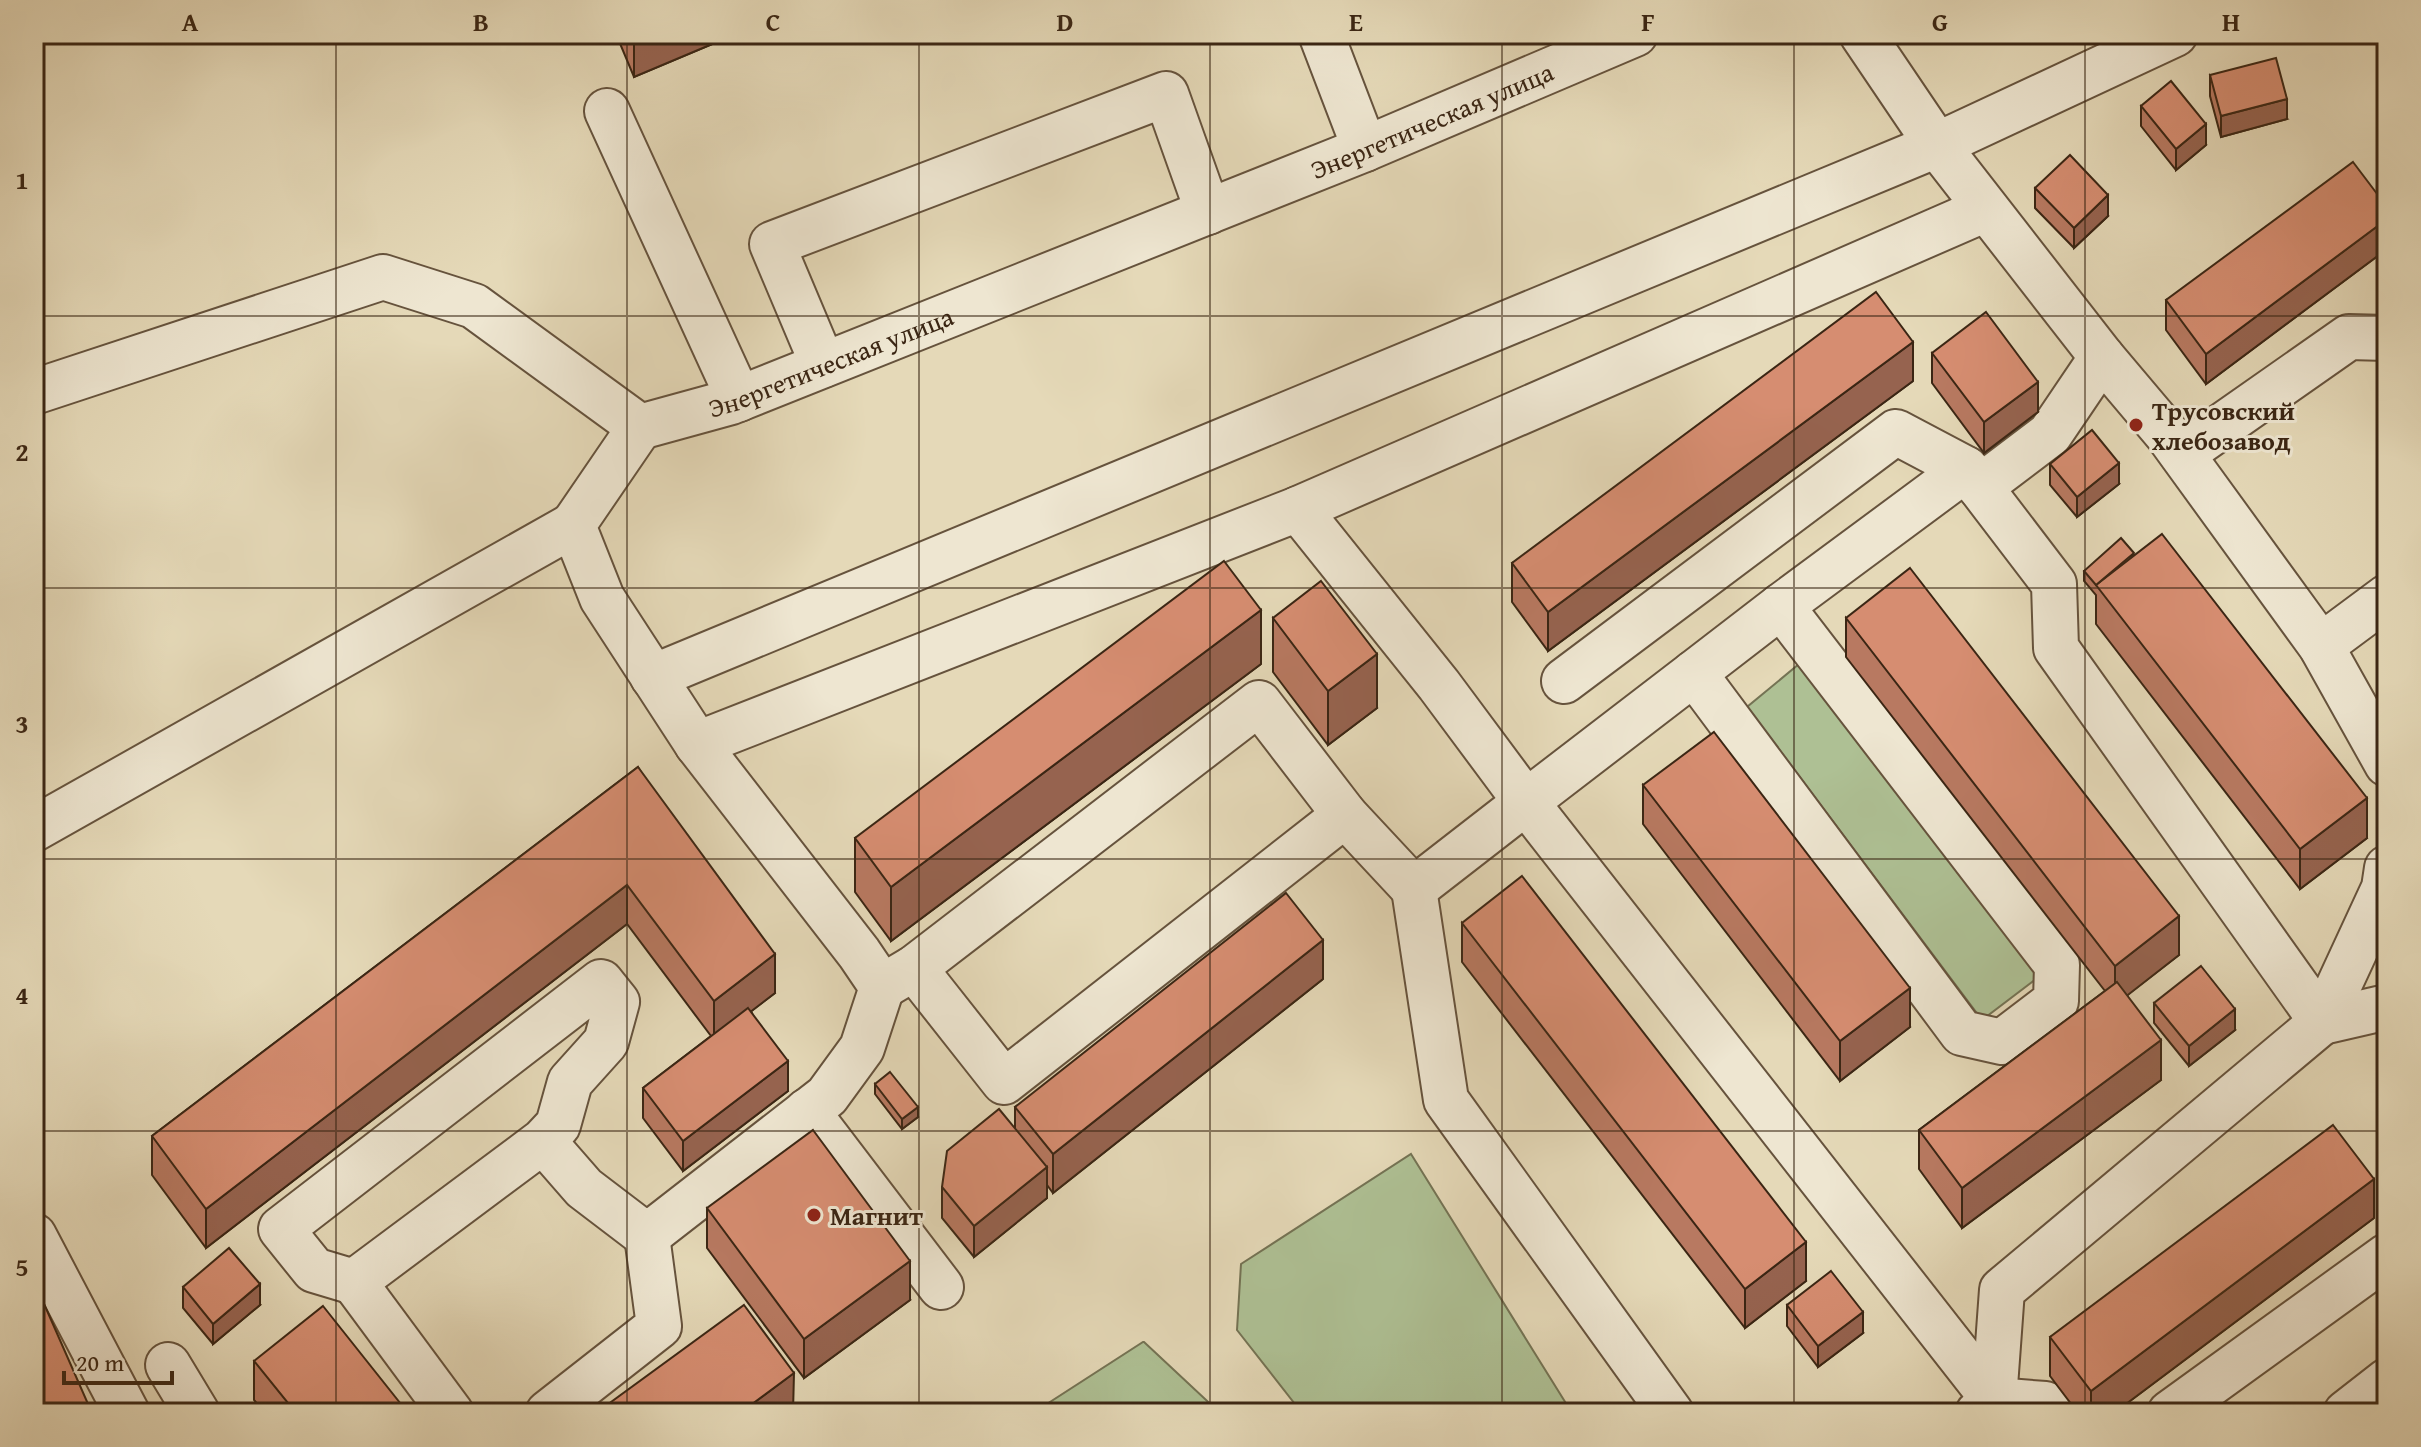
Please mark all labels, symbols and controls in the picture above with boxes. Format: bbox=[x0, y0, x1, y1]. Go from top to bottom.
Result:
text: A bbox=[182, 2, 199, 41]
text: B bbox=[473, 2, 489, 41]
text: C bbox=[766, 2, 780, 41]
text: D bbox=[1057, 2, 1073, 41]
text: E bbox=[1349, 2, 1363, 41]
text: F bbox=[1641, 2, 1655, 41]
text: G bbox=[1932, 2, 1948, 41]
text: H bbox=[2222, 2, 2240, 41]
street label: Энергетическая улица bbox=[1304, 51, 1560, 188]
text: 1 bbox=[15, 160, 29, 199]
street label: Энергетическая улица bbox=[704, 296, 959, 427]
place label: Трусовский хлебозавод bbox=[2152, 391, 2295, 460]
marker: Трусовский хлебозавод bbox=[2127, 416, 2145, 434]
text: 2 bbox=[15, 432, 29, 471]
text: 3 bbox=[15, 704, 29, 743]
text: 4 bbox=[15, 975, 29, 1014]
place label: Магнит bbox=[830, 1196, 923, 1235]
marker: Магнит bbox=[805, 1206, 823, 1224]
text: 5 bbox=[15, 1247, 29, 1286]
scale bar bbox=[64, 1335, 172, 1385]
text: 20 m bbox=[76, 1345, 124, 1380]

